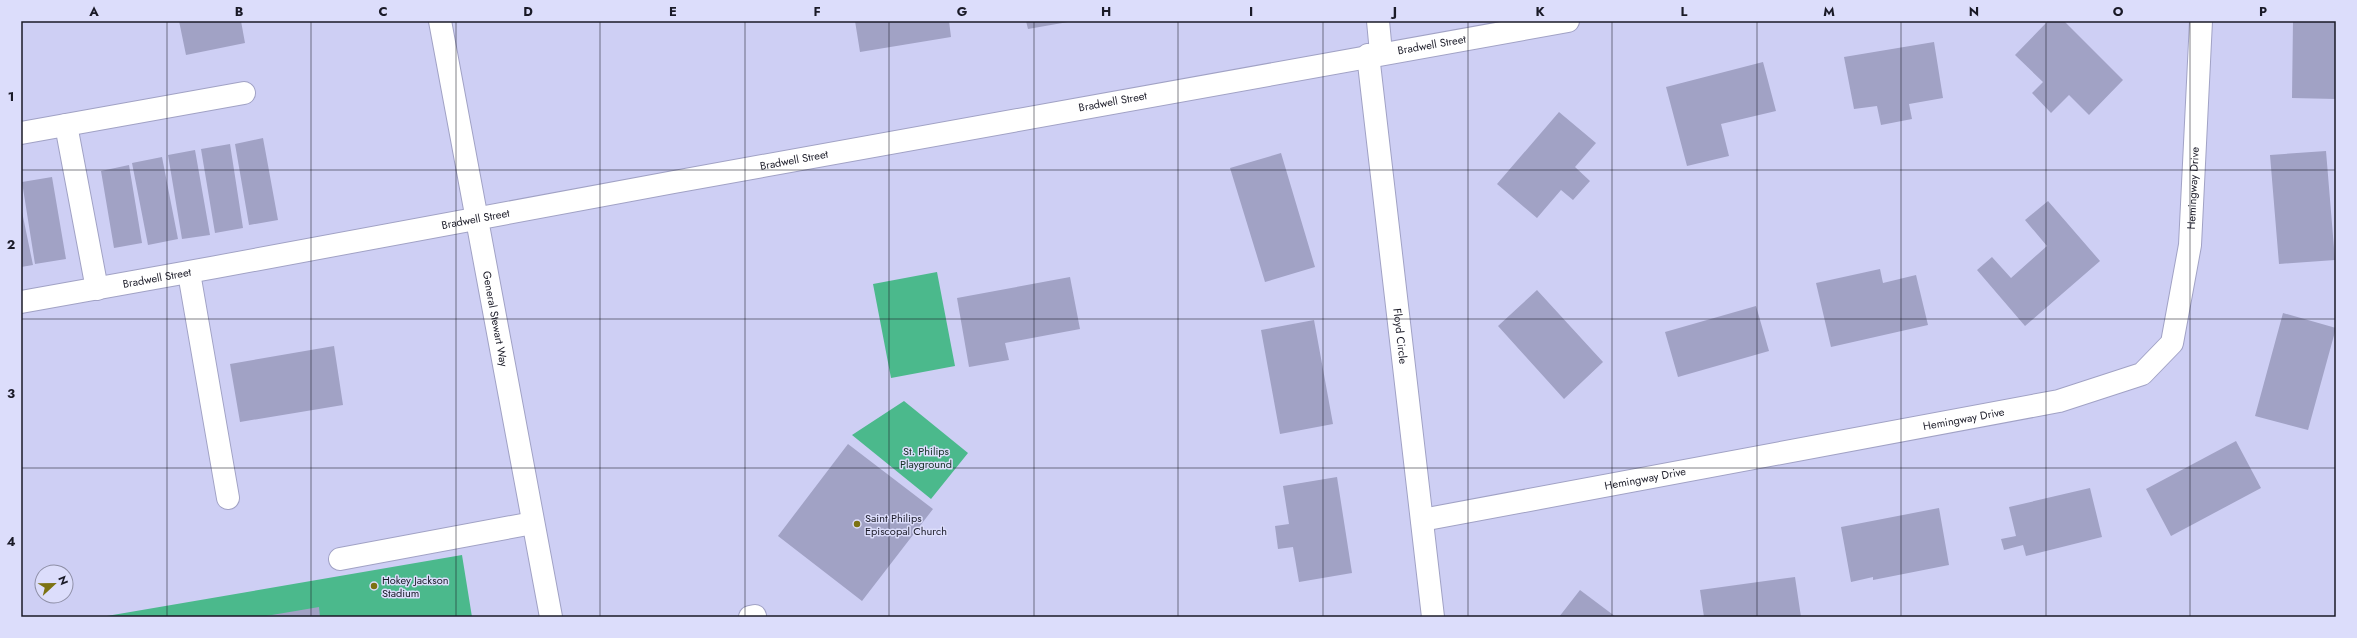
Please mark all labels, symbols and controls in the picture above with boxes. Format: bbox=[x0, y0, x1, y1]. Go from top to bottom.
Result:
text: A bbox=[88, 2, 99, 21]
text: B bbox=[235, 2, 244, 21]
text: C bbox=[378, 2, 388, 21]
text: D bbox=[523, 2, 533, 21]
text: E bbox=[669, 2, 677, 21]
text: F bbox=[813, 2, 821, 21]
text: G bbox=[957, 2, 968, 21]
text: H bbox=[1101, 2, 1111, 21]
text: I bbox=[1249, 2, 1253, 21]
text: J bbox=[1390, 2, 1397, 21]
text: K bbox=[1535, 2, 1545, 21]
text: L bbox=[1681, 2, 1688, 21]
text: M bbox=[1823, 2, 1835, 21]
text: N bbox=[1969, 2, 1979, 21]
text: O bbox=[2113, 2, 2124, 21]
text: P bbox=[2259, 2, 2267, 21]
street label: Bradwell Street bbox=[1396, 31, 1467, 58]
text: 1 bbox=[8, 87, 14, 106]
street label: Bradwell Street bbox=[1077, 87, 1148, 115]
street label: Bradwell Street bbox=[758, 146, 830, 174]
street label: Hemingway Drive bbox=[2183, 146, 2203, 230]
street label: Bradwell Street bbox=[440, 205, 511, 233]
text: 2 bbox=[7, 235, 15, 254]
street label: Bradwell Street bbox=[121, 264, 193, 292]
street label: General Stewart Way bbox=[479, 270, 512, 368]
street label: Floyd Circle bbox=[1389, 307, 1412, 365]
text: 3 bbox=[7, 384, 15, 403]
street label: Hemingway Drive bbox=[1922, 403, 2006, 434]
park label: St. Philips Playground bbox=[900, 443, 952, 472]
street label: Hemingway Drive bbox=[1603, 463, 1687, 494]
place label: Saint Philips Episcopal Church bbox=[865, 510, 947, 539]
marker: Saint Philips Episcopal Church bbox=[852, 519, 862, 529]
text: 4 bbox=[6, 532, 16, 551]
north arrow bbox=[34, 564, 74, 604]
place label: Hokey Jackson Stadium bbox=[382, 572, 448, 601]
text: N bbox=[54, 573, 72, 587]
marker: Hokey Jackson Stadium bbox=[369, 581, 379, 591]

